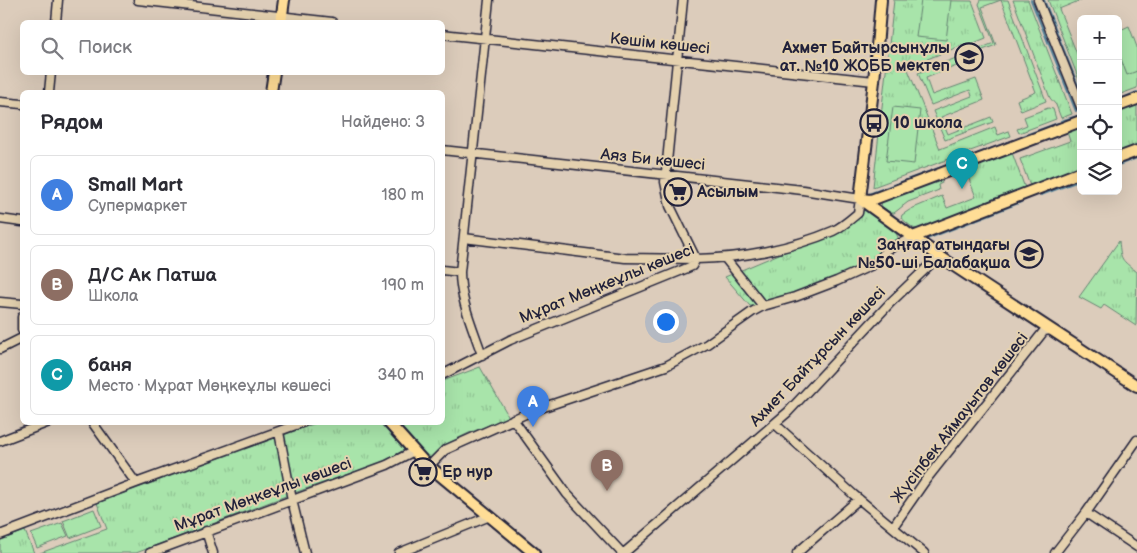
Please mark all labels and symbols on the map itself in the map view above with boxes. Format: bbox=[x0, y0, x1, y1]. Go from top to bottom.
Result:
street label: Көшім көшесі bbox=[609, 29, 711, 59]
place label: Ахмет Байтырсынұлы ат. №10 ЖОББ мектеп bbox=[780, 39, 950, 76]
school or university icon: Ахмет Байтырсынұлы ат. №10 ЖОББ мектеп bbox=[954, 42, 984, 72]
bus stop icon: 10 школа bbox=[859, 108, 889, 138]
place label: 10 школа bbox=[893, 114, 963, 133]
street label: Аяз Би көшесі bbox=[599, 145, 706, 175]
pin: C bbox=[946, 148, 978, 189]
supermarket icon: Асылым bbox=[663, 177, 693, 207]
place label: Асылым bbox=[696, 183, 758, 202]
place label: Заңғар атындағы №50-ші Балабақша bbox=[858, 236, 1011, 273]
school or university icon: Заңғар атындағы №50-ші Балабақша bbox=[1014, 239, 1044, 269]
street label: Мұрат Мөңкеұлы көшесі bbox=[517, 240, 697, 328]
street label: Ахмет Байтұрсын көшесі bbox=[746, 283, 890, 432]
your location bbox=[653, 309, 679, 335]
street label: Жүсіпбек Аймауытов көшесі bbox=[888, 329, 1032, 507]
pin: A bbox=[517, 386, 549, 427]
pin: B bbox=[591, 450, 623, 491]
street label: Мұрат Мөңкеұлы көшесі bbox=[172, 454, 354, 536]
supermarket icon: Ер нур bbox=[408, 457, 438, 487]
place label: Ер нур bbox=[442, 463, 493, 482]

